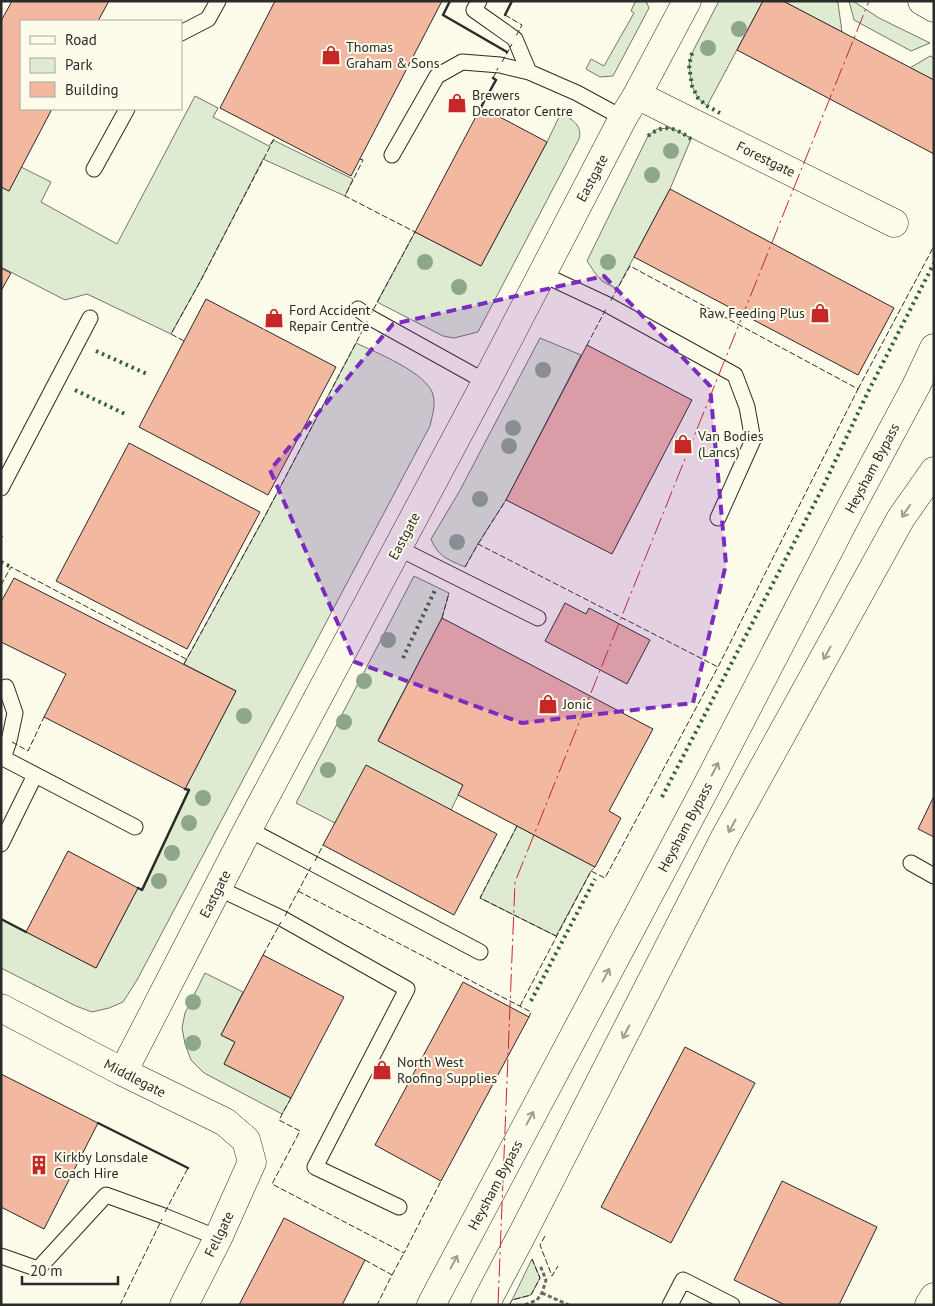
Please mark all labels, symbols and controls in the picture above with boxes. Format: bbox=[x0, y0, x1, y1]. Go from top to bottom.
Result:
legend bbox=[20, 20, 182, 110]
text: Road bbox=[65, 30, 97, 49]
place label: Thomas Graham & Sons bbox=[346, 38, 440, 72]
shop icon: Thomas Graham & Sons bbox=[320, 44, 342, 66]
text: Park bbox=[65, 55, 93, 74]
text: Building bbox=[65, 80, 119, 99]
place label: Brewers Decorator Centre bbox=[472, 86, 573, 120]
shop icon: Brewers Decorator Centre bbox=[446, 92, 468, 114]
street label: Forestgate bbox=[734, 137, 798, 181]
street label: Eastgate bbox=[572, 151, 612, 205]
place label: Ford Accident Repair Centre bbox=[289, 301, 371, 335]
shop icon: Raw Feeding Plus bbox=[809, 302, 831, 324]
place label: Raw Feeding Plus bbox=[699, 304, 805, 322]
shop icon: Ford Accident Repair Centre bbox=[263, 307, 285, 329]
street label: Heysham Bypass bbox=[841, 420, 903, 516]
place label: Van Bodies (Lancs) bbox=[697, 427, 764, 461]
shop icon: Van Bodies (Lancs) bbox=[672, 433, 694, 455]
one-way arrow bbox=[901, 504, 911, 518]
street label: Eastgate bbox=[384, 509, 424, 563]
one-way arrow bbox=[822, 645, 832, 660]
shop icon: Jonic bbox=[537, 693, 559, 715]
place label: Jonic bbox=[562, 695, 592, 713]
one-way arrow bbox=[711, 762, 720, 777]
street label: Heysham Bypass bbox=[654, 779, 716, 875]
one-way arrow bbox=[726, 818, 736, 832]
street label: Eastgate bbox=[195, 867, 235, 921]
one-way arrow bbox=[602, 968, 612, 982]
one-way arrow bbox=[620, 1025, 630, 1040]
place label: North West Roofing Supplies bbox=[397, 1053, 497, 1087]
street label: Middlegate bbox=[101, 1055, 169, 1101]
shop icon: North West Roofing Supplies bbox=[371, 1059, 393, 1081]
one-way arrow bbox=[526, 1111, 535, 1126]
street label: Heysham Bypass bbox=[464, 1137, 526, 1233]
place label: Kirkby Lonsdale Coach Hire bbox=[54, 1148, 148, 1182]
building icon: Kirkby Lonsdale Coach Hire bbox=[28, 1154, 50, 1176]
street label: Fellgate bbox=[200, 1208, 238, 1260]
scale bar bbox=[22, 1254, 119, 1286]
one-way arrow bbox=[449, 1254, 459, 1269]
text: 20 m bbox=[30, 1261, 63, 1280]

